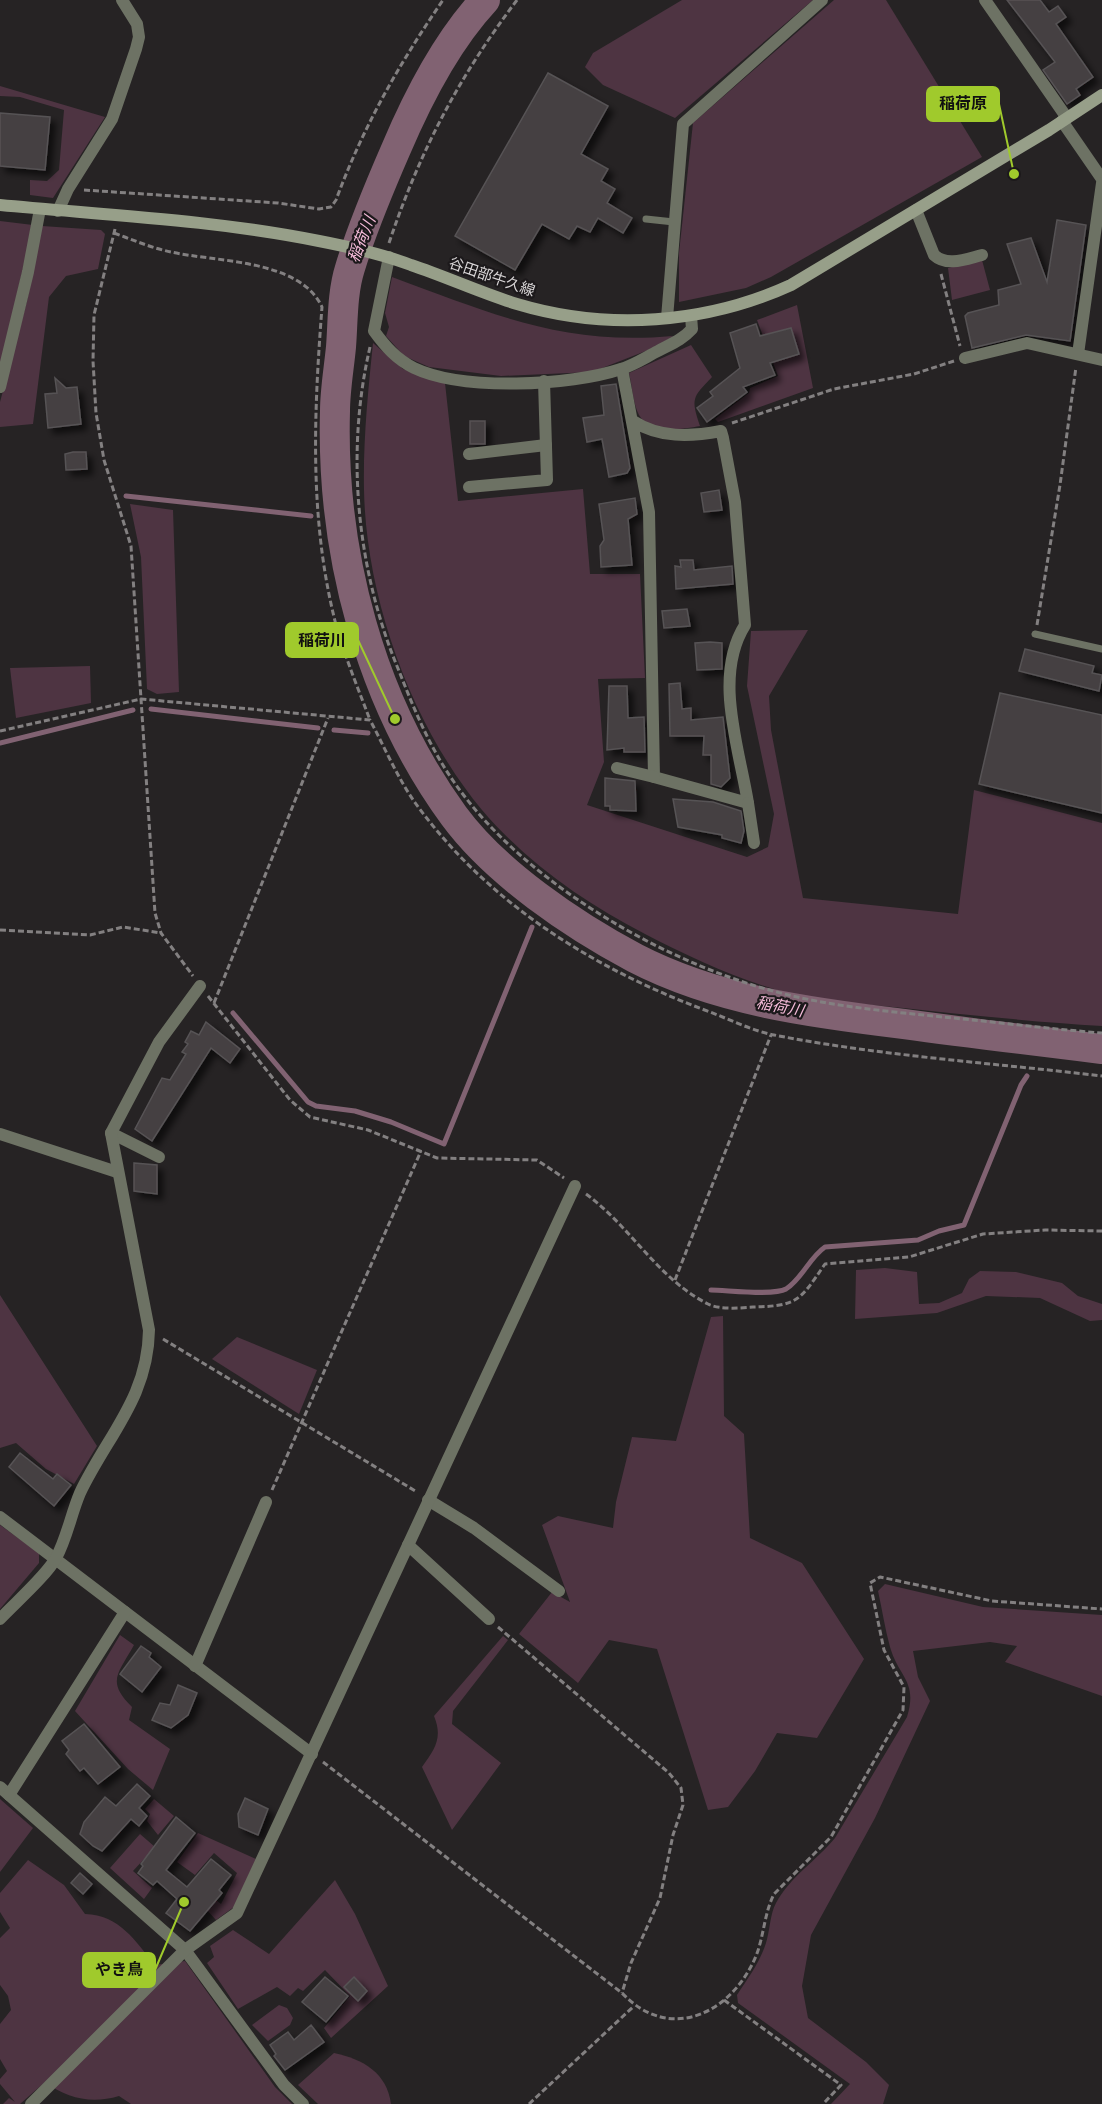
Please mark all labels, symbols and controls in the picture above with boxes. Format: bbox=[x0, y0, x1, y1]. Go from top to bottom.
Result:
callout: 稲荷原 bbox=[927, 87, 999, 121]
text: 稲荷原 bbox=[939, 94, 987, 113]
water label: 稲荷川 bbox=[344, 212, 380, 265]
street label: 谷田部牛久線 bbox=[447, 254, 537, 300]
callout: 稲荷川 bbox=[286, 623, 358, 657]
text: 稲荷川 bbox=[298, 631, 346, 650]
water label: 稲荷川 bbox=[755, 993, 807, 1021]
callout: やき鳥 bbox=[83, 1953, 155, 1987]
text: やき鳥 bbox=[95, 1960, 143, 1979]

